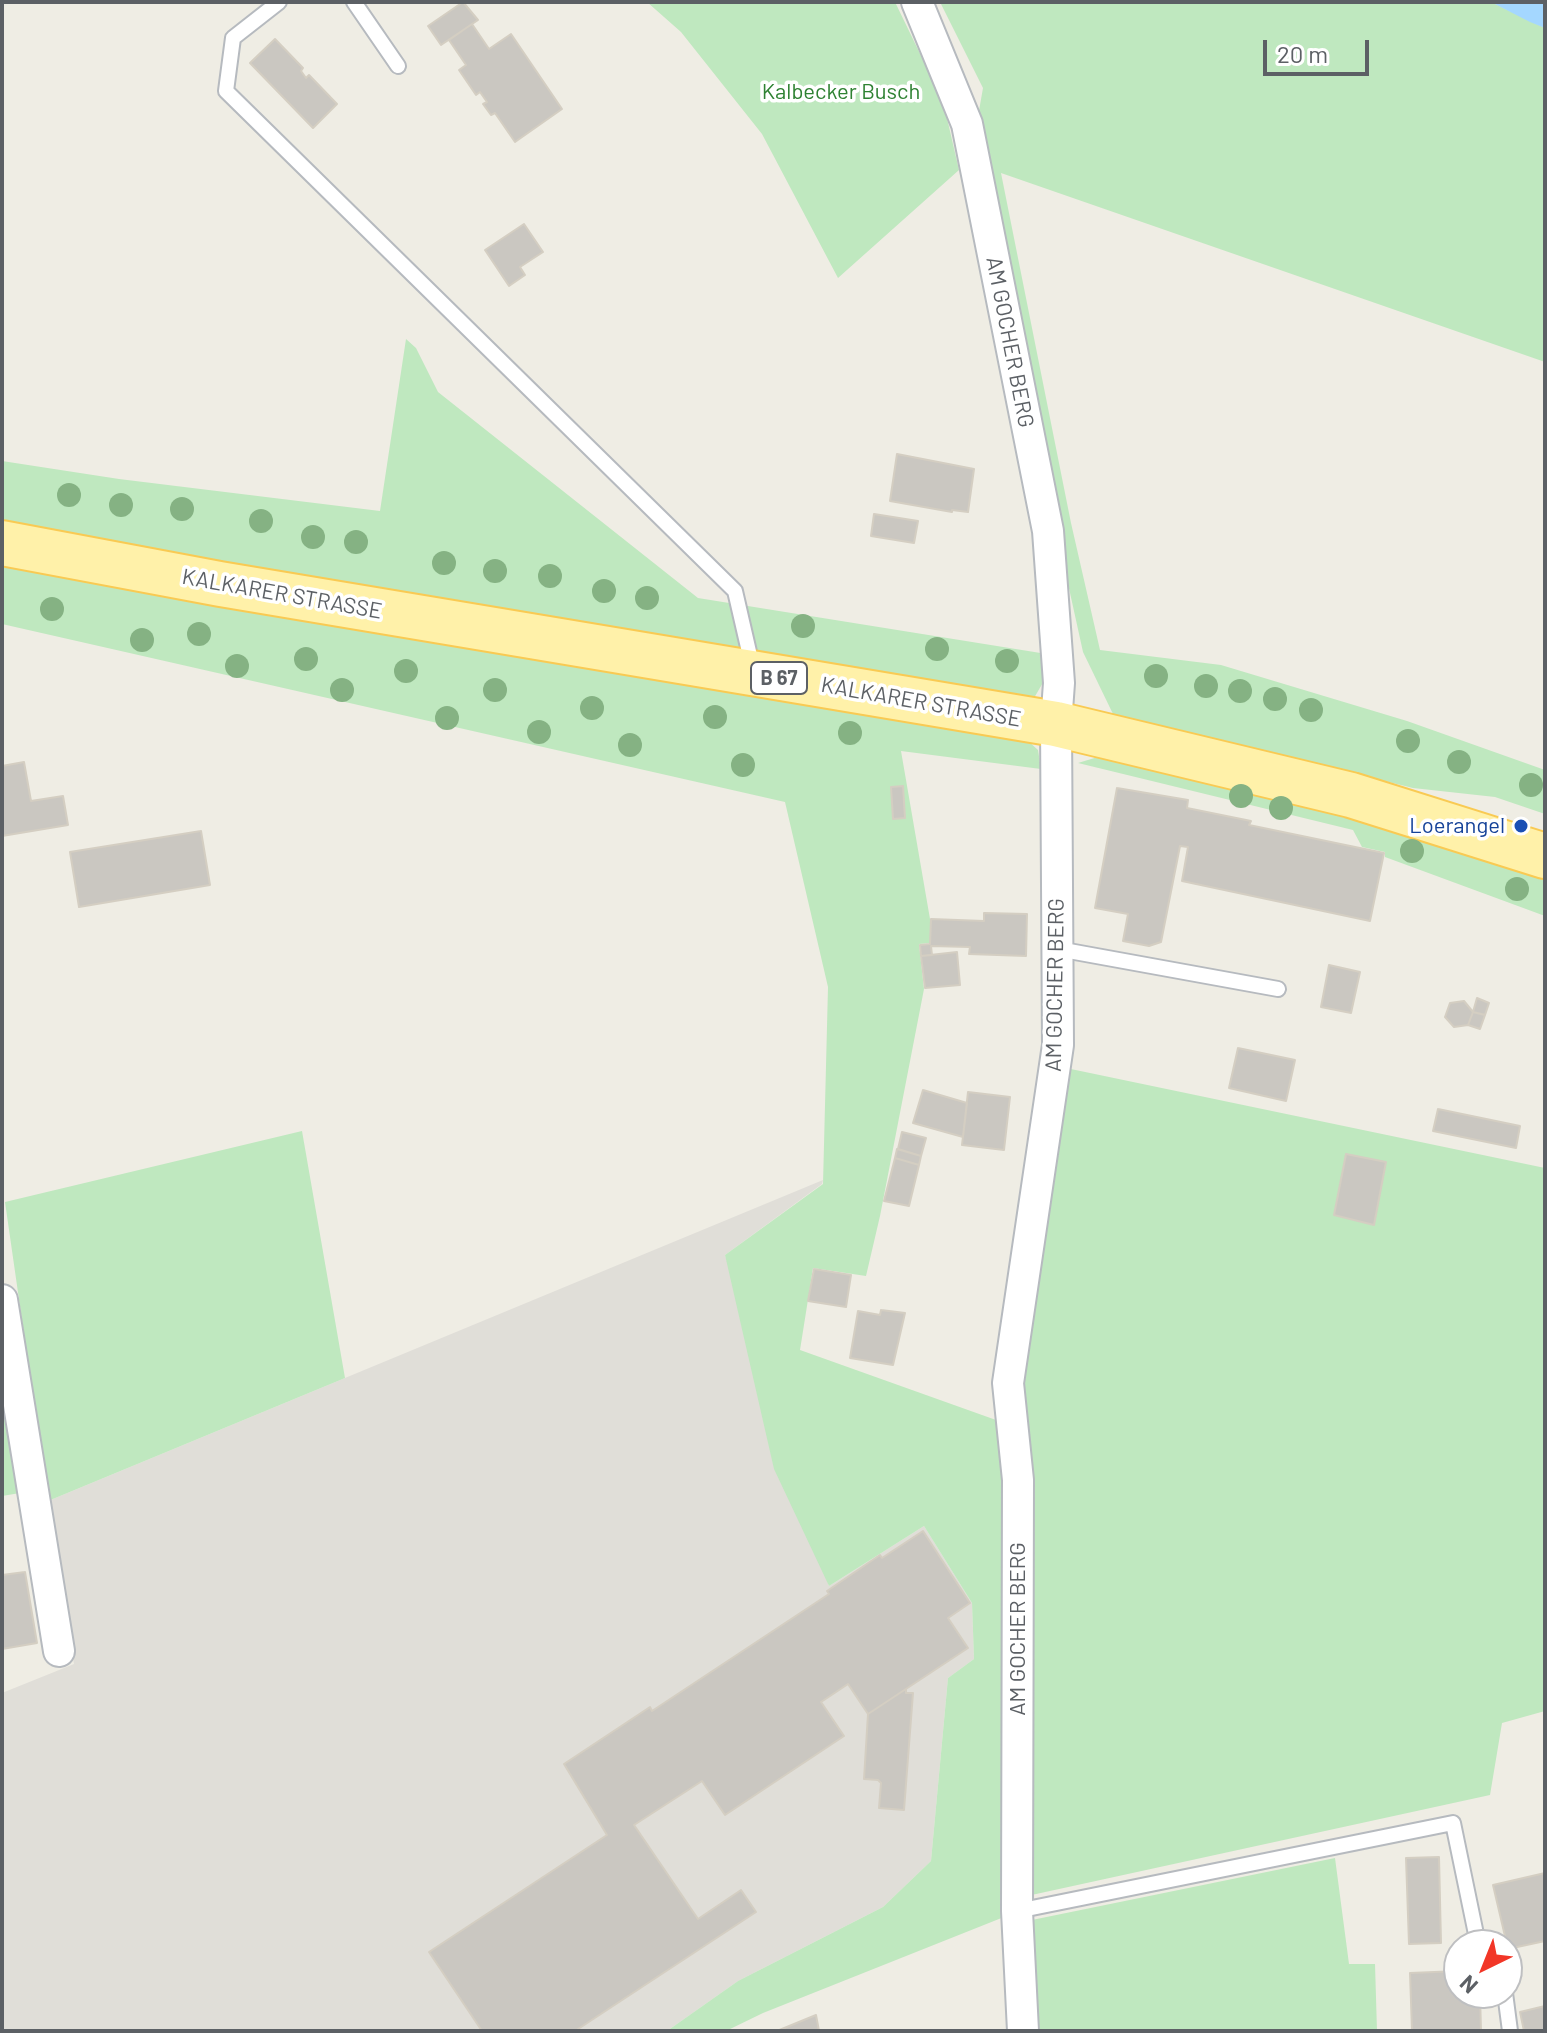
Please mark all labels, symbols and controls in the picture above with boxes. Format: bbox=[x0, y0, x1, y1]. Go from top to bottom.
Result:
scale bar bbox=[1267, 24, 1373, 74]
text: 20 m bbox=[1277, 39, 1328, 68]
park label: Kalbecker Busch bbox=[762, 79, 920, 105]
street label: AM GOCHER BERG bbox=[980, 254, 1040, 430]
street label: KALKARER STRASSE bbox=[180, 563, 384, 625]
road number: B 67 bbox=[751, 662, 807, 694]
street label: KALKARER STRASSE bbox=[819, 671, 1023, 733]
place label: Loerangel bbox=[1409, 813, 1505, 839]
marker: Loerangel bbox=[1512, 817, 1530, 835]
street label: AM GOCHER BERG bbox=[1040, 898, 1070, 1072]
street label: AM GOCHER BERG bbox=[1005, 1542, 1031, 1716]
north arrow bbox=[1443, 1929, 1523, 2009]
text: N bbox=[1454, 1971, 1482, 2000]

